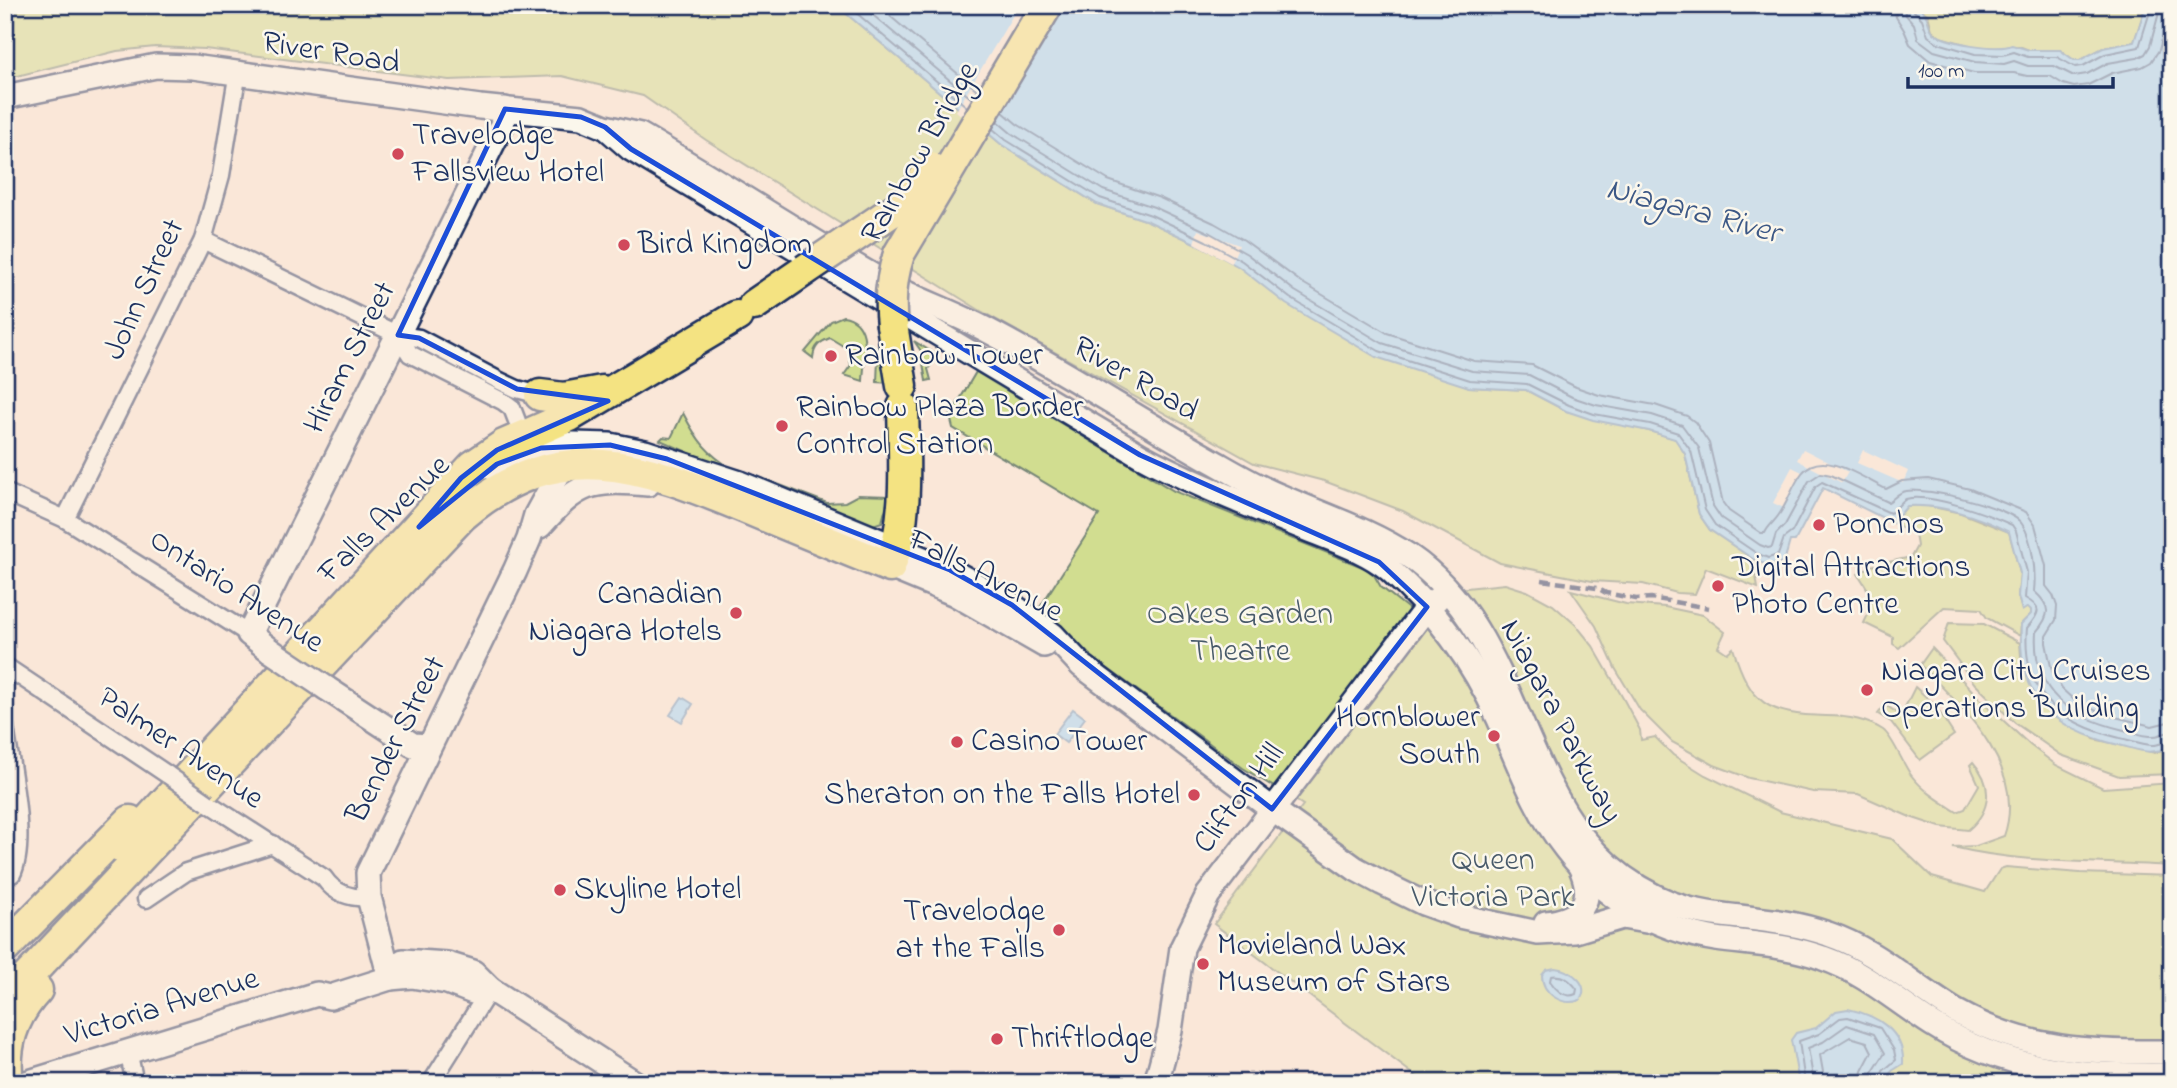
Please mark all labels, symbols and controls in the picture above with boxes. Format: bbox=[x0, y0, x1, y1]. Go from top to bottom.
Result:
street label: River Road bbox=[259, 20, 403, 88]
scale bar bbox=[1908, 46, 2112, 90]
street label: Rainbow Bridge bbox=[850, 53, 992, 253]
text: 100 m bbox=[1918, 57, 1964, 87]
place label: Travelodge Fallsview Hotel bbox=[411, 113, 604, 197]
marker: Travelodge Fallsview Hotel bbox=[390, 146, 406, 162]
water label: Niagara River bbox=[1601, 166, 1789, 260]
street label: John Street bbox=[92, 211, 198, 368]
place label: Bird Kingdom bbox=[637, 222, 812, 269]
marker: Bird Kingdom bbox=[616, 237, 632, 253]
street label: Hiram Street bbox=[293, 274, 410, 442]
street label: River Road bbox=[1063, 325, 1207, 435]
place label: Rainbow Tower bbox=[845, 333, 1043, 380]
marker: Rainbow Tower bbox=[823, 348, 839, 364]
place label: Rainbow Plaza Border Control Station bbox=[796, 385, 1083, 469]
marker: Rainbow Plaza Border Control Station bbox=[774, 418, 790, 434]
street label: Falls Avenue bbox=[307, 444, 462, 596]
place label: Ponchos bbox=[1833, 502, 1944, 549]
street label: Falls Avenue bbox=[898, 517, 1071, 637]
marker: Ponchos bbox=[1811, 517, 1827, 533]
street label: Ontario Avenue bbox=[139, 518, 334, 667]
place label: Digital Attractions Photo Centre bbox=[1731, 545, 1971, 629]
place label: Canadian Niagara Hotels bbox=[528, 572, 722, 656]
marker: Digital Attractions Photo Centre bbox=[1710, 578, 1726, 594]
park label: Oakes Garden Theatre bbox=[1147, 592, 1333, 676]
marker: Canadian Niagara Hotels bbox=[728, 605, 744, 621]
street label: Niagara Parkway bbox=[1486, 611, 1634, 833]
street label: Bender Street bbox=[334, 648, 459, 833]
place label: Niagara City Cruises Operations Building bbox=[1881, 649, 2151, 733]
street label: Palmer Avenue bbox=[87, 676, 273, 823]
marker: Niagara City Cruises Operations Building bbox=[1859, 682, 1875, 698]
place label: Hornblower South bbox=[1336, 695, 1480, 779]
place label: Casino Tower bbox=[971, 719, 1147, 766]
marker: Hornblower South bbox=[1486, 728, 1502, 744]
marker: Casino Tower bbox=[949, 734, 965, 750]
street label: Clifton Hill bbox=[1183, 734, 1297, 864]
place label: Sheraton on the Falls Hotel bbox=[824, 772, 1180, 819]
marker: Sheraton on the Falls Hotel bbox=[1186, 787, 1202, 803]
park label: Queen Victoria Park bbox=[1411, 838, 1575, 922]
place label: Skyline Hotel bbox=[574, 867, 741, 914]
marker: Skyline Hotel bbox=[552, 882, 568, 898]
place label: Travelodge at the Falls bbox=[896, 889, 1046, 973]
marker: Travelodge at the Falls bbox=[1051, 922, 1067, 938]
place label: Movieland Wax Museum of Stars bbox=[1217, 923, 1451, 1007]
street label: Victoria Avenue bbox=[58, 956, 265, 1060]
marker: Movieland Wax Museum of Stars bbox=[1195, 956, 1211, 972]
place label: Thriftlodge bbox=[1011, 1016, 1154, 1063]
marker: Thriftlodge bbox=[989, 1031, 1005, 1047]

